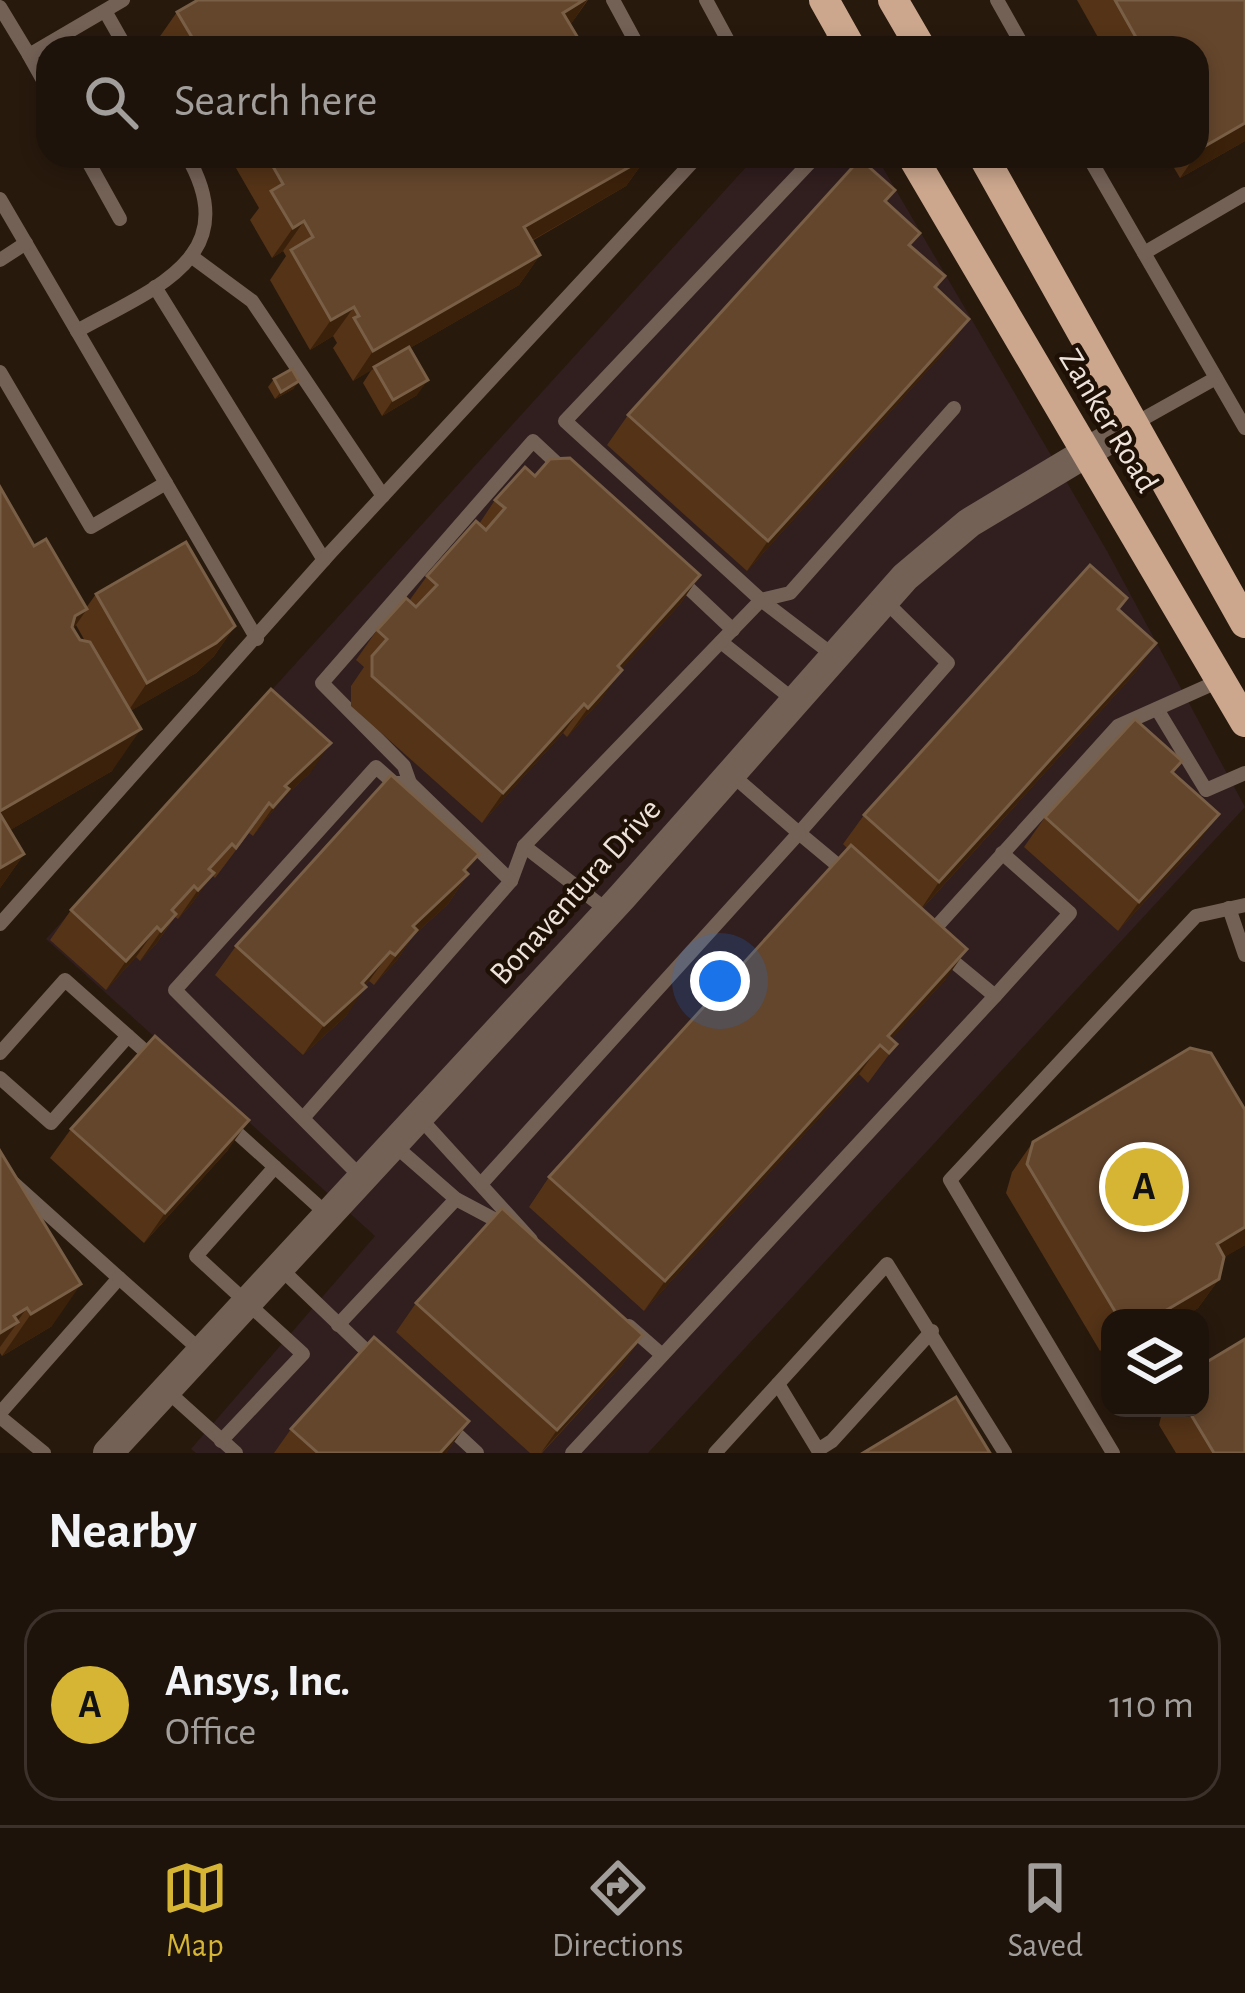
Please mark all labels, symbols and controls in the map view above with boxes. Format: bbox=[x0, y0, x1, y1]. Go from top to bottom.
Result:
search box bbox=[36, 36, 1209, 168]
icon: search bbox=[78, 69, 144, 135]
text: Search here bbox=[174, 79, 377, 124]
street label: Zanker Road bbox=[1052, 344, 1164, 498]
street label: Bonaventura Drive bbox=[484, 793, 668, 991]
your location bbox=[690, 951, 750, 1011]
pin: A bbox=[1105, 1142, 1183, 1232]
map controls bbox=[1101, 1309, 1209, 1417]
button: layers bbox=[1101, 1309, 1209, 1417]
text: Nearby bbox=[48, 1506, 197, 1557]
text: Ansys, Inc. bbox=[165, 1659, 350, 1704]
text: A bbox=[78, 1686, 102, 1725]
text: 110 m bbox=[1109, 1686, 1194, 1725]
text: Office bbox=[165, 1713, 256, 1752]
tab: Map bbox=[162, 1855, 228, 1967]
tab: Directions bbox=[552, 1855, 683, 1967]
tab: Saved bbox=[1007, 1855, 1083, 1967]

